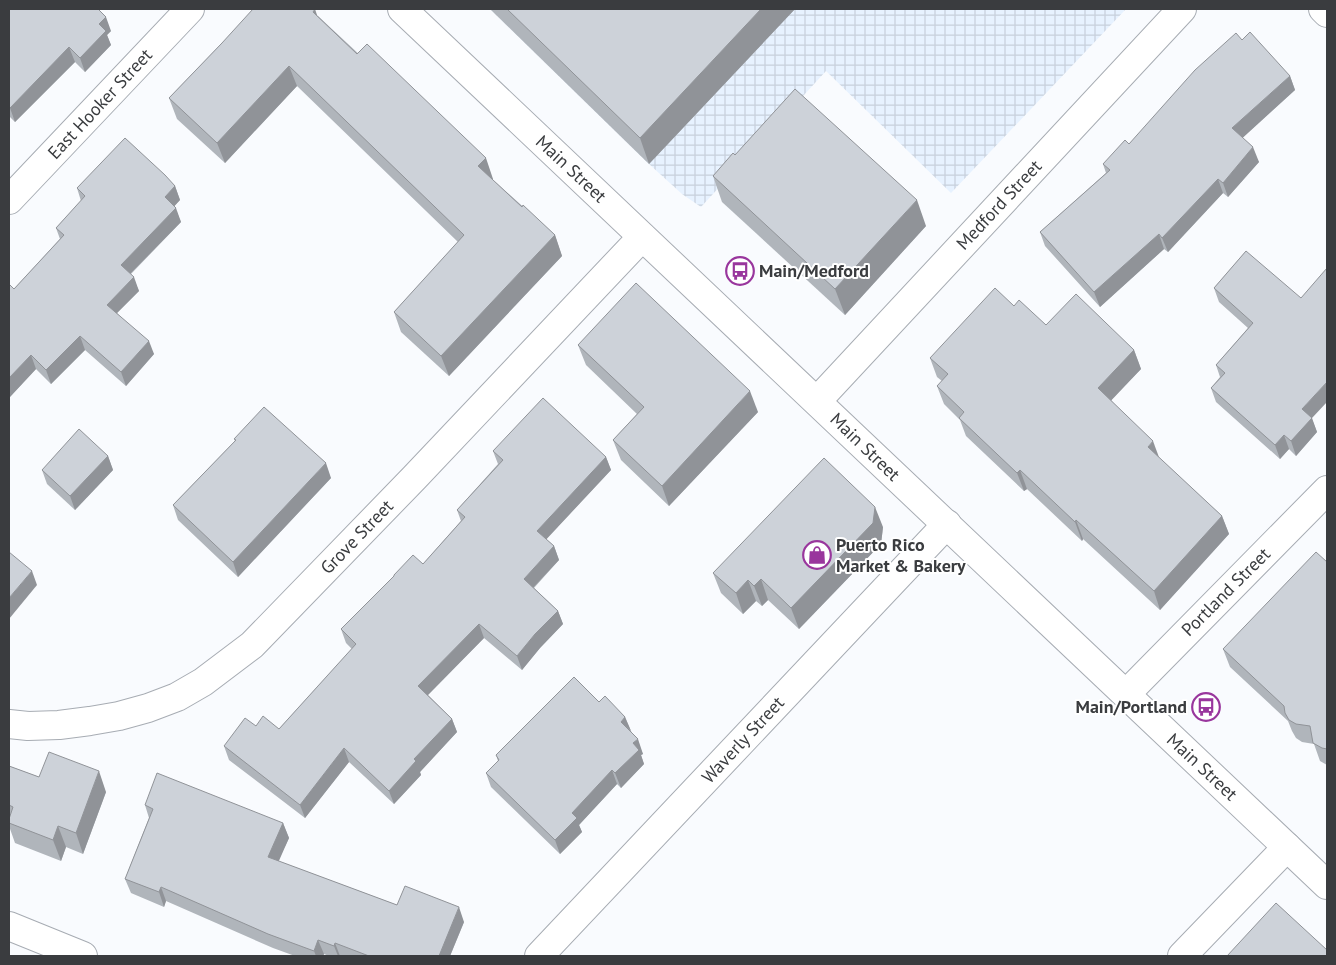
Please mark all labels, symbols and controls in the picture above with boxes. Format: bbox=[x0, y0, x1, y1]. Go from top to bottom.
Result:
street label: East Hooker Street bbox=[42, 44, 157, 164]
street label: Main Street bbox=[531, 130, 612, 207]
street label: Medford Street bbox=[951, 155, 1046, 254]
bus stop icon: Main/Medford bbox=[725, 256, 755, 286]
place label: Main/Medford bbox=[759, 259, 869, 282]
street label: Main Street bbox=[825, 408, 905, 486]
street label: Grove Street bbox=[315, 495, 398, 579]
place label: Puerto Rico Market & Bakery bbox=[836, 533, 966, 577]
shop icon: Puerto Rico Market & Bakery bbox=[802, 540, 832, 570]
street label: Portland Street bbox=[1176, 542, 1275, 641]
street label: Waverly Street bbox=[697, 691, 789, 788]
bus stop icon: Main/Portland bbox=[1191, 692, 1221, 722]
place label: Main/Portland bbox=[1075, 695, 1187, 718]
street label: Main Street bbox=[1162, 728, 1243, 805]

